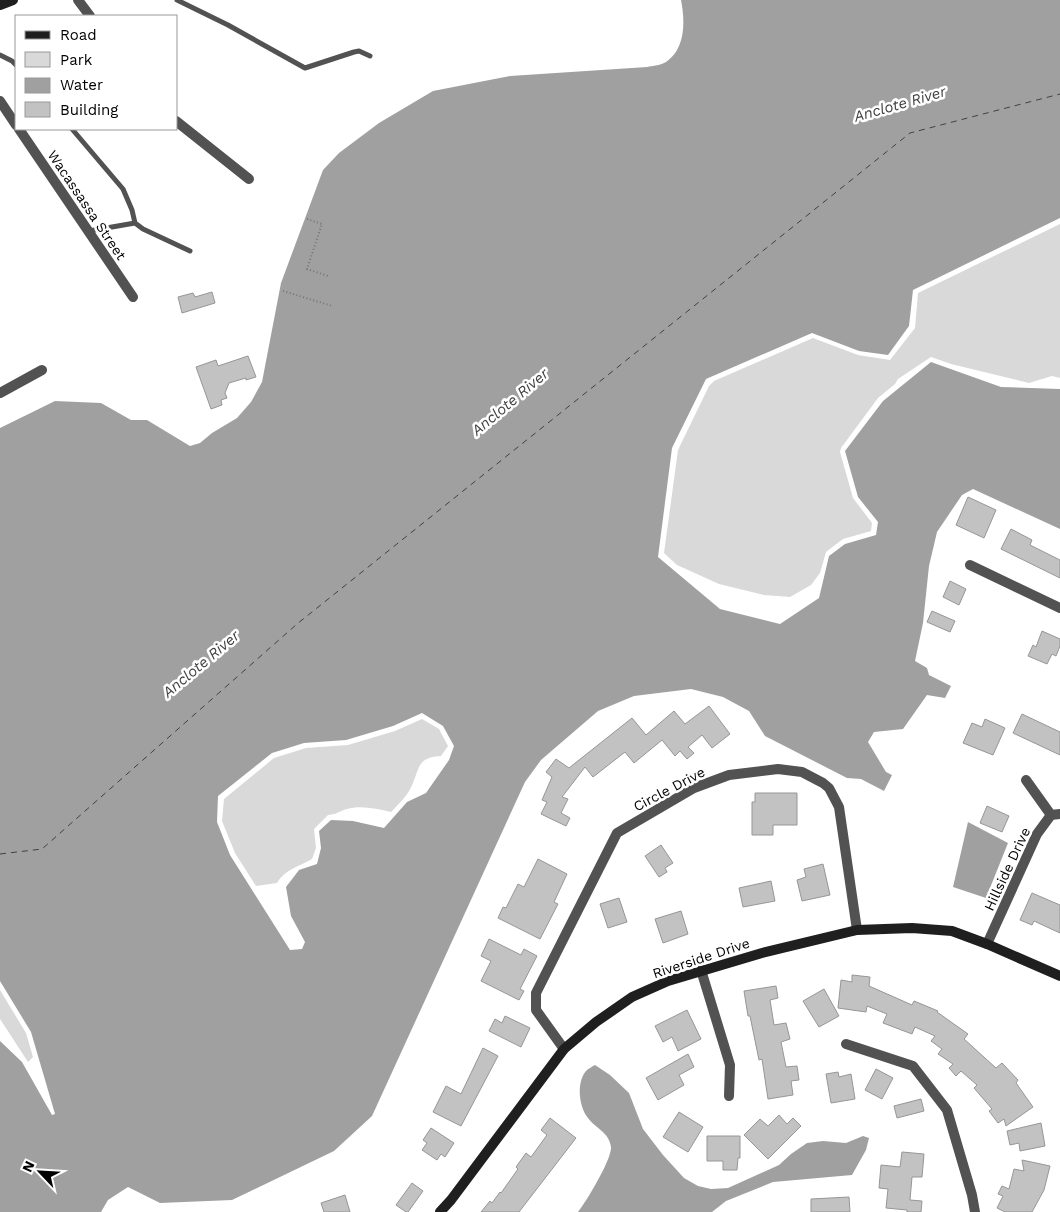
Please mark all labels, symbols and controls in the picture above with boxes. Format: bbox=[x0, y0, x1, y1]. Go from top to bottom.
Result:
legend bbox=[15, 15, 178, 130]
text: Road bbox=[60, 26, 97, 44]
text: Park bbox=[60, 51, 93, 69]
text: Water bbox=[60, 76, 103, 94]
water label: Anclote River bbox=[851, 82, 949, 126]
text: Building bbox=[60, 101, 118, 119]
street label: Wacassassa Street bbox=[44, 147, 130, 263]
water label: Anclote River bbox=[467, 364, 553, 440]
water label: Anclote River bbox=[158, 626, 244, 702]
street label: Circle Drive bbox=[631, 763, 707, 815]
street label: Hillside Drive bbox=[981, 825, 1033, 913]
street label: Riverside Drive bbox=[650, 935, 752, 981]
north arrow bbox=[15, 1147, 65, 1197]
text: N bbox=[19, 1158, 38, 1175]

